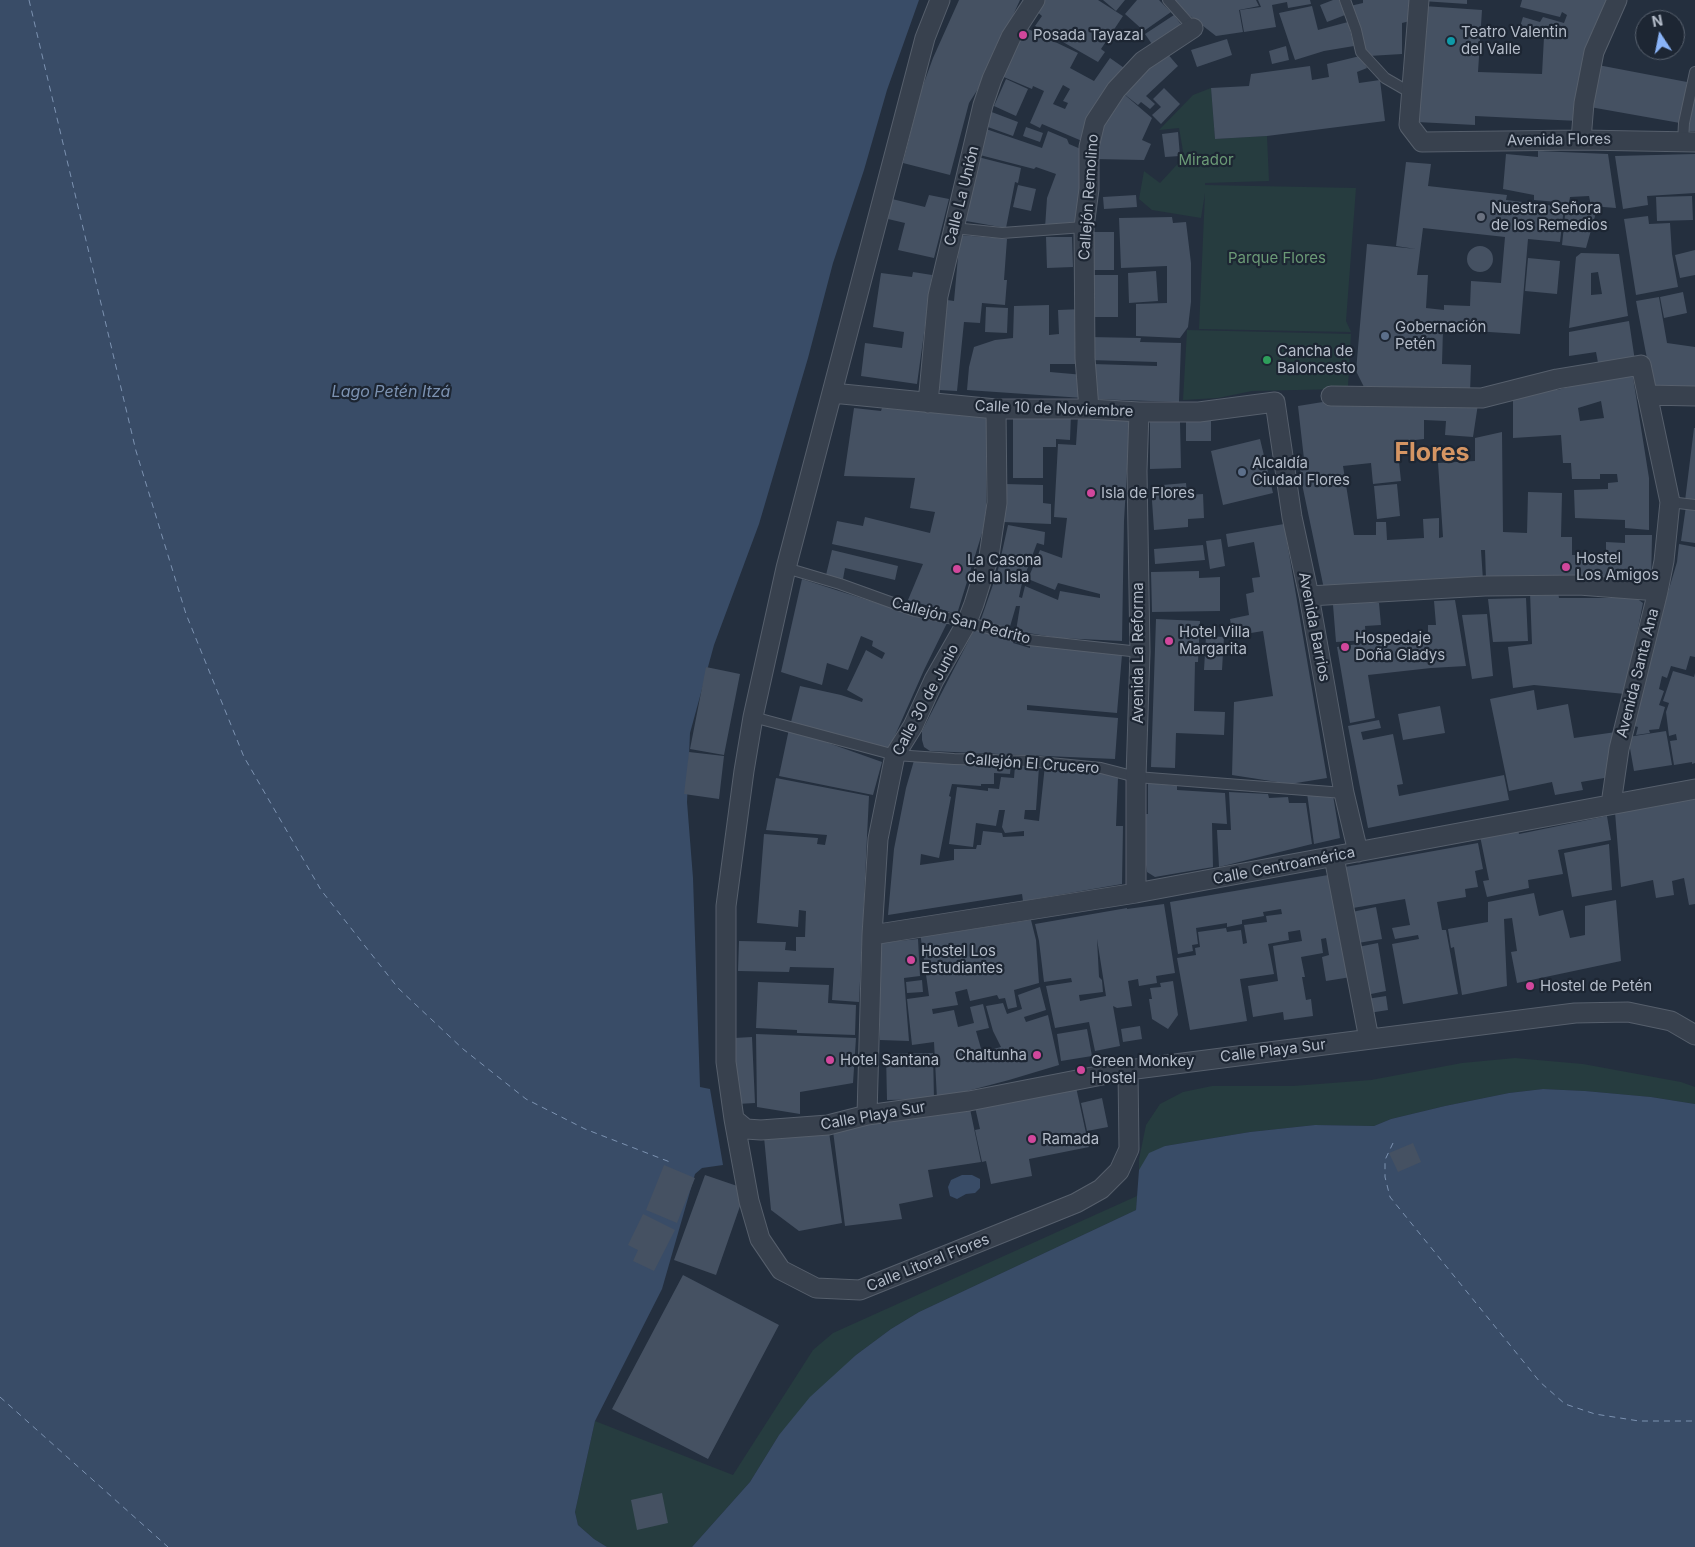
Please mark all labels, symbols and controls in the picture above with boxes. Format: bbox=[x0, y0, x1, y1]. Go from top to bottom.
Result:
north arrow bbox=[1635, 10, 1685, 60]
text: N bbox=[1650, 11, 1664, 30]
place label: Teatro Valentin del Valle bbox=[1461, 23, 1567, 58]
place label: Posada Tayazal bbox=[1033, 26, 1144, 44]
marker: Posada Tayazal bbox=[1017, 29, 1029, 41]
marker: Teatro Valentin del Valle bbox=[1445, 35, 1457, 47]
street label: Avenida Flores bbox=[1507, 130, 1611, 150]
street label: Callejón Remolino bbox=[1076, 133, 1102, 261]
street label: Calle La Unión bbox=[941, 144, 983, 248]
park label: Mirador bbox=[1178, 151, 1234, 169]
place label: Nuestra Señora de los Remedios bbox=[1491, 199, 1608, 234]
marker: Nuestra Señora de los Remedios bbox=[1475, 211, 1487, 223]
park label: Parque Flores bbox=[1228, 249, 1326, 267]
place label: Gobernación Petén bbox=[1395, 318, 1486, 353]
marker: Gobernación Petén bbox=[1379, 330, 1391, 342]
place label: Cancha de Baloncesto bbox=[1277, 342, 1356, 377]
marker: Cancha de Baloncesto bbox=[1261, 354, 1273, 366]
water label: Lago Petén Itzá bbox=[332, 382, 450, 402]
street label: Calle 10 de Noviembre bbox=[974, 397, 1134, 421]
district label: Flores bbox=[1394, 438, 1470, 468]
place label: Alcaldía Ciudad Flores bbox=[1252, 454, 1350, 489]
marker: Alcaldía Ciudad Flores bbox=[1236, 466, 1248, 478]
place label: Isla de Flores bbox=[1101, 484, 1195, 502]
marker: Isla de Flores bbox=[1085, 487, 1097, 499]
place label: Hostel Los Amigos bbox=[1576, 549, 1659, 584]
place label: La Casona de la Isla bbox=[967, 551, 1042, 586]
marker: Hostel Los Amigos bbox=[1560, 561, 1572, 573]
marker: La Casona de la Isla bbox=[951, 563, 963, 575]
street label: Avenida Barrios bbox=[1295, 571, 1333, 683]
street label: Avenida La Reforma bbox=[1129, 582, 1147, 724]
street label: Callejón San Pedrito bbox=[890, 594, 1032, 648]
street label: Avenida Santa Ana bbox=[1613, 606, 1663, 740]
place label: Hotel Villa Margarita bbox=[1179, 623, 1250, 658]
place label: Hospedaje Doña Gladys bbox=[1355, 629, 1445, 664]
marker: Hotel Villa Margarita bbox=[1163, 635, 1175, 647]
street label: Calle 30 de Junio bbox=[889, 641, 963, 759]
marker: Hospedaje Doña Gladys bbox=[1339, 641, 1351, 653]
street label: Callejón El Crucero bbox=[964, 750, 1100, 778]
street label: Calle Centroamérica bbox=[1211, 843, 1357, 889]
place label: Hostel Los Estudiantes bbox=[921, 942, 1003, 977]
marker: Hostel Los Estudiantes bbox=[905, 954, 917, 966]
place label: Hostel de Petén bbox=[1540, 977, 1652, 995]
marker: Hostel de Petén bbox=[1524, 980, 1536, 992]
street label: Calle Playa Sur bbox=[1219, 1036, 1327, 1066]
place label: Chaltunha bbox=[955, 1046, 1027, 1064]
marker: Chaltunha bbox=[1031, 1049, 1043, 1061]
place label: Hotel Santana bbox=[840, 1051, 939, 1069]
place label: Green Monkey Hostel bbox=[1091, 1052, 1194, 1087]
marker: Hotel Santana bbox=[824, 1054, 836, 1066]
marker: Green Monkey Hostel bbox=[1075, 1064, 1087, 1076]
street label: Calle Playa Sur bbox=[819, 1098, 927, 1134]
place label: Ramada bbox=[1042, 1130, 1099, 1148]
marker: Ramada bbox=[1026, 1133, 1038, 1145]
street label: Calle Litoral Flores bbox=[864, 1230, 992, 1296]

